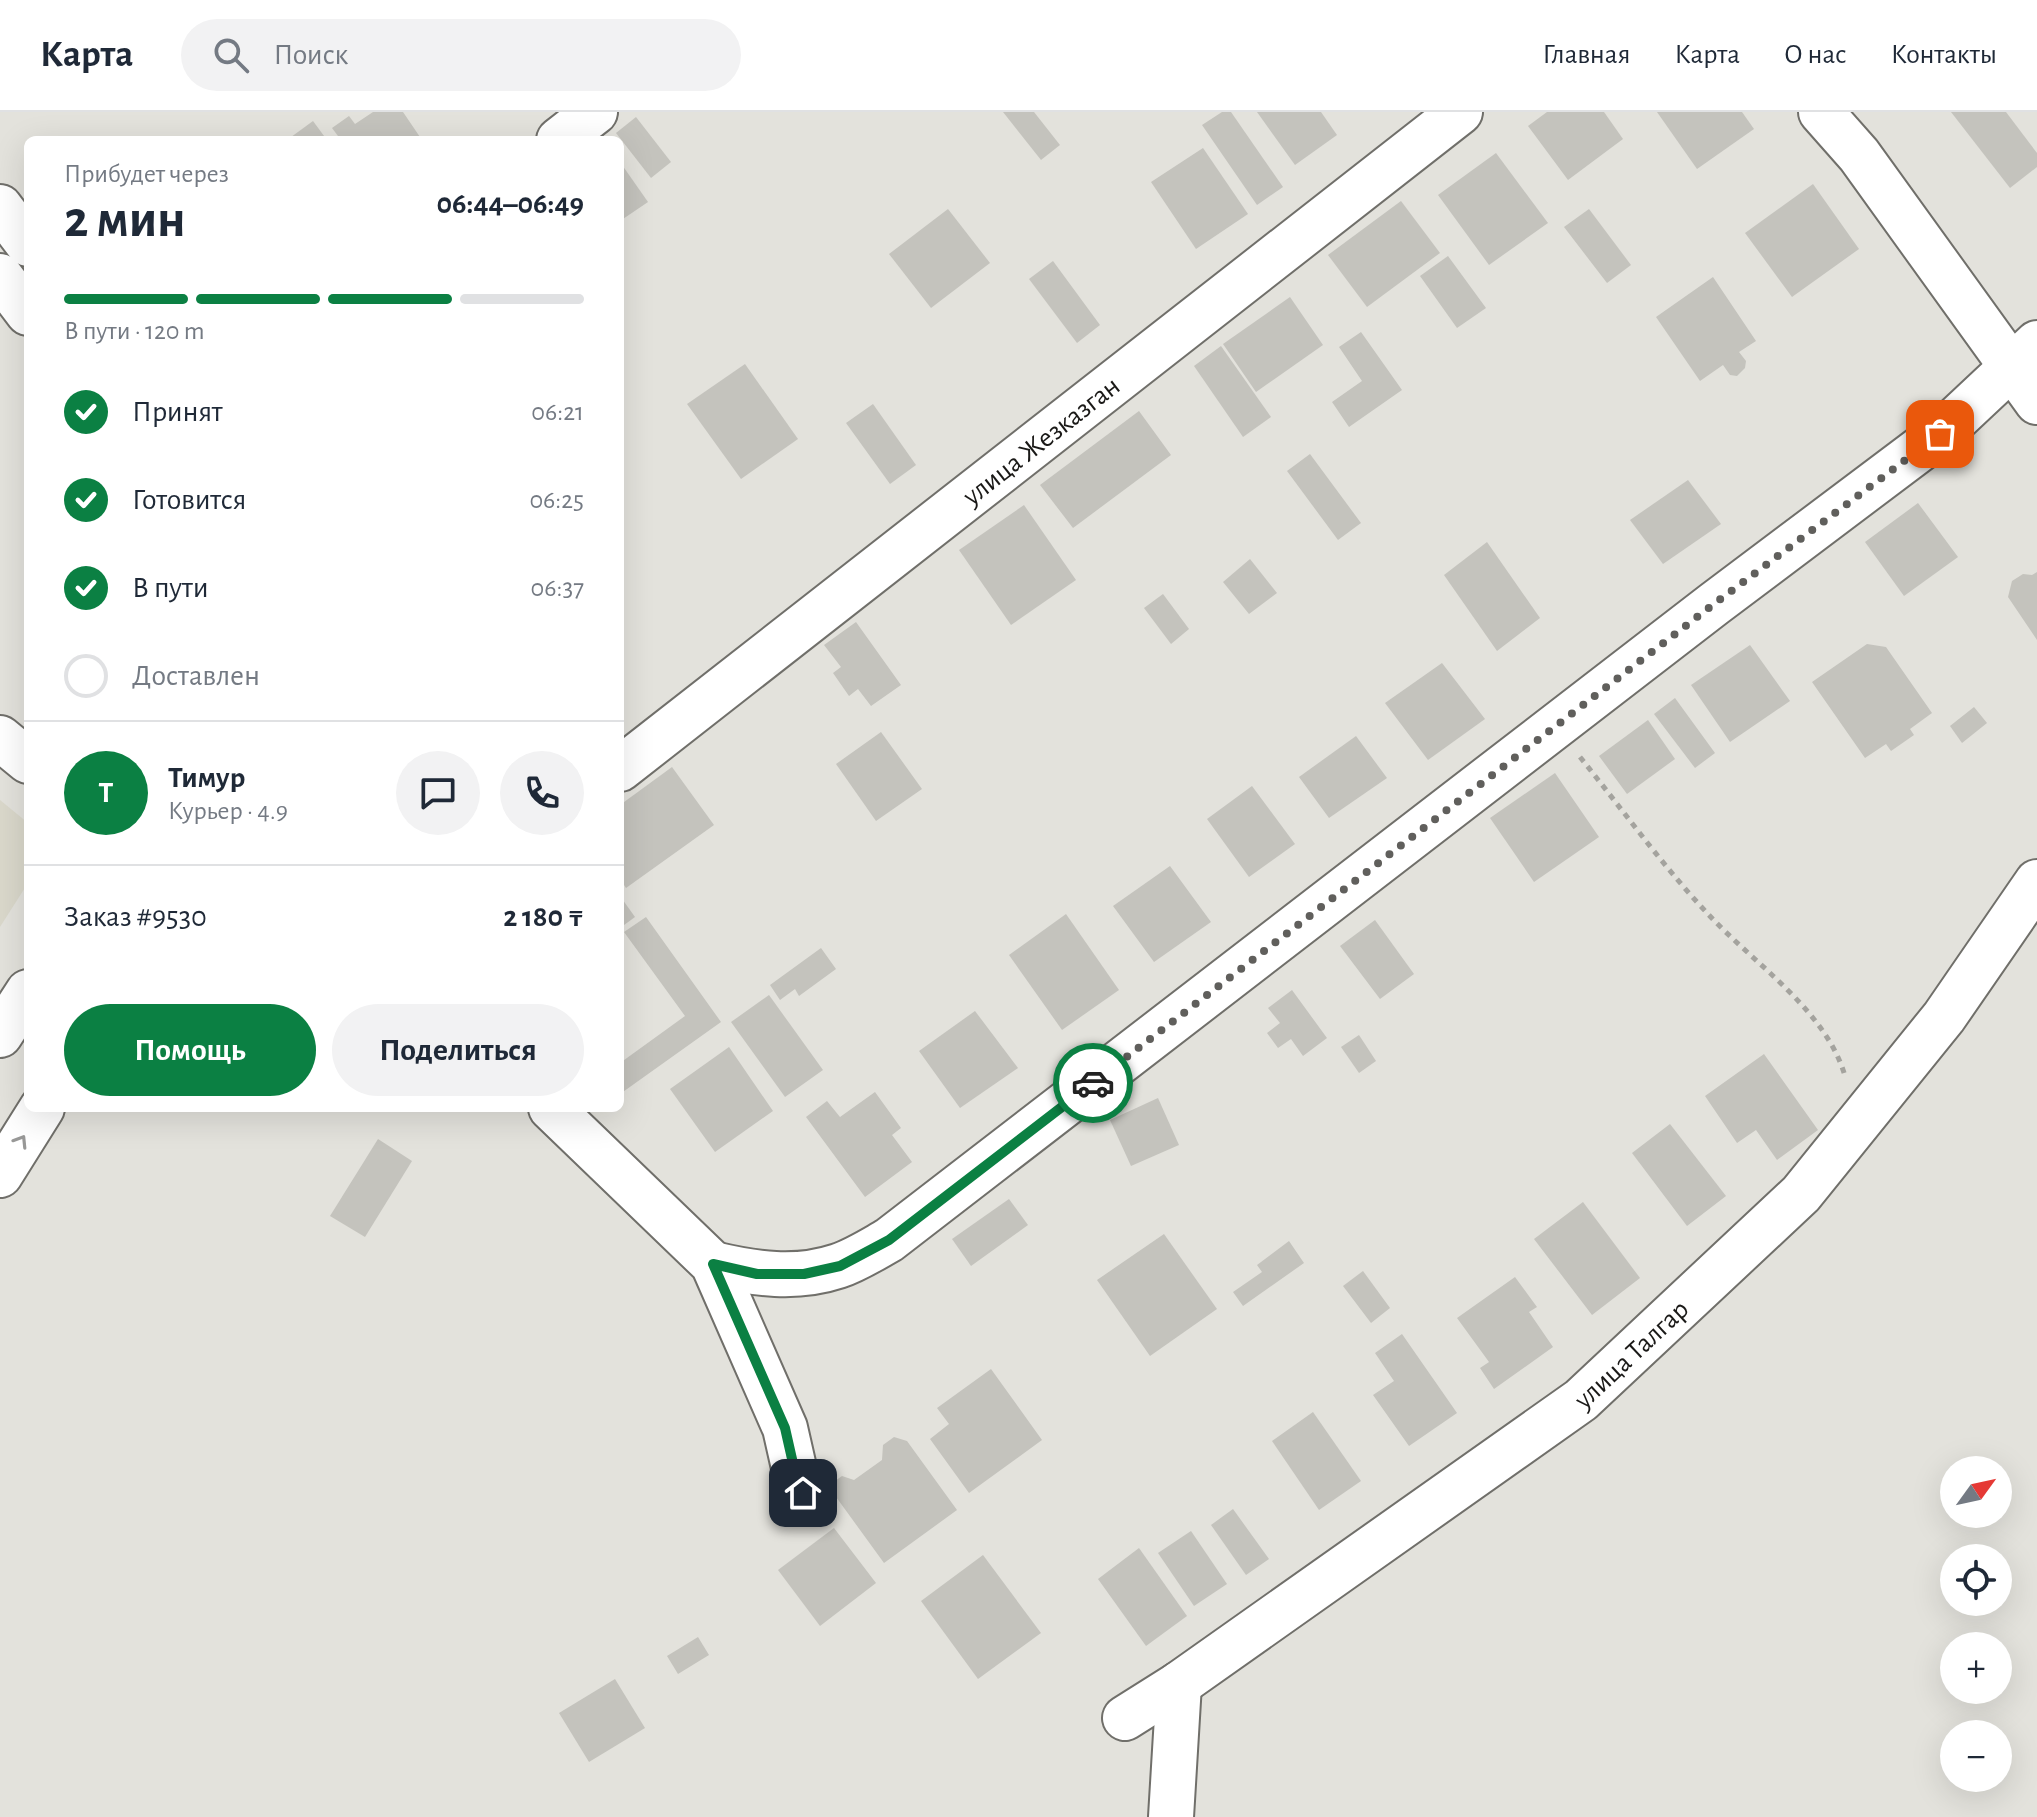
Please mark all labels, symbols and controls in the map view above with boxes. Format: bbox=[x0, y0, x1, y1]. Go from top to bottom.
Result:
search box bbox=[181, 19, 741, 91]
icon: search bbox=[209, 33, 253, 77]
text: Карта bbox=[40, 36, 133, 74]
text: Поиск bbox=[273, 40, 348, 70]
text: Главная bbox=[1542, 41, 1630, 69]
text: Карта bbox=[1674, 41, 1740, 69]
text: О нас bbox=[1784, 41, 1847, 69]
text: Контакты bbox=[1891, 41, 1997, 69]
text: Прибудет через bbox=[64, 161, 229, 187]
text: 06:44–06:49 bbox=[436, 189, 584, 219]
text: 2 мин bbox=[64, 194, 186, 246]
text: В пути · 120 m bbox=[64, 318, 205, 344]
street label: улица Жезказган bbox=[957, 372, 1126, 512]
icon: check bbox=[64, 390, 108, 434]
text: Принят bbox=[132, 397, 223, 427]
text: 06:21 bbox=[531, 399, 584, 425]
pin bbox=[1906, 400, 1974, 468]
icon: bag bbox=[1918, 412, 1962, 456]
icon: check bbox=[64, 478, 108, 522]
text: Готовится bbox=[132, 485, 246, 515]
text: 06:25 bbox=[529, 487, 584, 513]
icon: check bbox=[64, 566, 108, 610]
text: В пути bbox=[132, 573, 209, 603]
text: 06:37 bbox=[531, 575, 584, 601]
text: Доставлен bbox=[132, 661, 260, 691]
button: chat bbox=[396, 751, 480, 835]
button: phone bbox=[500, 751, 584, 835]
text: Тимур bbox=[168, 763, 245, 793]
text: Т bbox=[99, 778, 113, 808]
text: Курьер · 4.9 bbox=[168, 798, 288, 824]
text: Заказ #9530 bbox=[64, 902, 207, 932]
text: 2 180 ₸ bbox=[503, 902, 584, 932]
button: Помощь bbox=[64, 1004, 316, 1096]
button: Поделиться bbox=[332, 1004, 584, 1096]
courier bbox=[1053, 1043, 1133, 1123]
icon: car bbox=[1071, 1061, 1115, 1105]
one-way arrow bbox=[12, 1136, 27, 1150]
street label: улица Талгар bbox=[1569, 1295, 1694, 1415]
north arrow bbox=[1940, 1456, 2012, 1528]
map controls bbox=[1940, 1456, 2012, 1792]
pin bbox=[769, 1459, 837, 1527]
icon: home bbox=[781, 1471, 825, 1515]
button: locate bbox=[1940, 1544, 2012, 1616]
button: + bbox=[1940, 1632, 2012, 1704]
button: − bbox=[1940, 1720, 2012, 1792]

